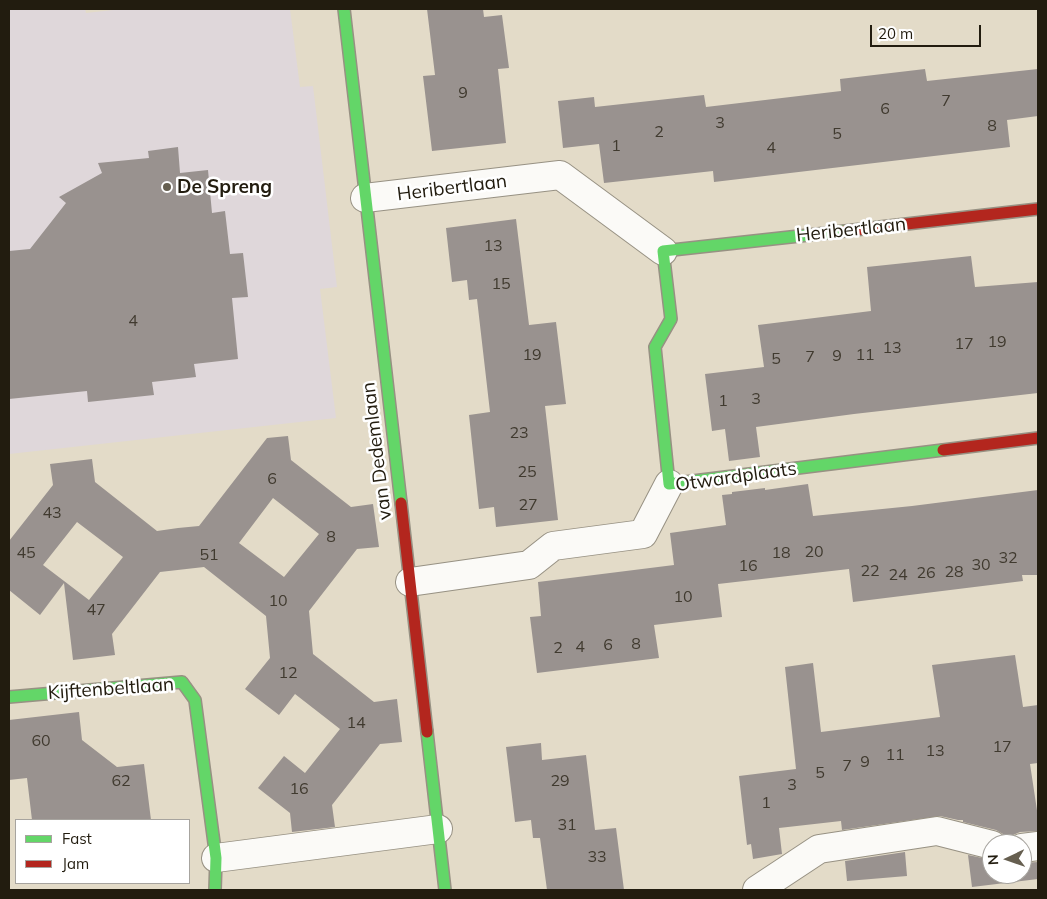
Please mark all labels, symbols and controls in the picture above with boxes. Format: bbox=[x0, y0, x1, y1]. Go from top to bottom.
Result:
scale bar bbox=[872, 15, 983, 47]
text: 20 m bbox=[878, 24, 913, 43]
house number: 9 bbox=[458, 83, 468, 103]
house number: 7 bbox=[941, 91, 951, 111]
house number: 6 bbox=[880, 99, 890, 119]
house number: 3 bbox=[715, 113, 725, 133]
house number: 8 bbox=[987, 116, 997, 136]
house number: 2 bbox=[654, 122, 664, 142]
house number: 5 bbox=[832, 124, 842, 144]
house number: 1 bbox=[611, 136, 621, 156]
house number: 4 bbox=[766, 138, 776, 158]
street label: Heribertlaan bbox=[396, 170, 508, 206]
place label: De Spreng bbox=[177, 176, 272, 198]
marker: De Spreng bbox=[161, 181, 173, 193]
street label: Heribertlaan bbox=[795, 213, 907, 247]
house number: 13 bbox=[483, 236, 503, 256]
house number: 15 bbox=[491, 274, 511, 294]
house number: 4 bbox=[128, 311, 138, 331]
house number: 19 bbox=[987, 332, 1007, 352]
house number: 17 bbox=[954, 334, 974, 354]
house number: 13 bbox=[882, 338, 902, 358]
house number: 19 bbox=[522, 345, 542, 365]
house number: 11 bbox=[855, 345, 875, 365]
house number: 9 bbox=[832, 346, 842, 366]
house number: 7 bbox=[805, 347, 815, 367]
house number: 5 bbox=[771, 349, 781, 369]
street label: van Dedemlaan bbox=[357, 381, 397, 521]
house number: 3 bbox=[751, 389, 761, 409]
house number: 1 bbox=[718, 391, 728, 411]
house number: 23 bbox=[509, 423, 529, 443]
street label: Otwardplaats bbox=[674, 457, 798, 497]
house number: 25 bbox=[517, 462, 537, 482]
house number: 6 bbox=[267, 469, 277, 489]
house number: 27 bbox=[518, 495, 538, 515]
house number: 43 bbox=[42, 503, 62, 523]
house number: 8 bbox=[326, 527, 336, 547]
house number: 20 bbox=[804, 542, 824, 562]
house number: 45 bbox=[16, 543, 36, 563]
house number: 18 bbox=[771, 543, 791, 563]
house number: 51 bbox=[199, 545, 219, 565]
house number: 32 bbox=[998, 548, 1018, 568]
house number: 30 bbox=[971, 555, 991, 575]
house number: 16 bbox=[738, 556, 758, 576]
house number: 22 bbox=[860, 561, 880, 581]
house number: 28 bbox=[944, 562, 964, 582]
house number: 26 bbox=[916, 563, 936, 583]
house number: 24 bbox=[888, 565, 908, 585]
house number: 10 bbox=[673, 587, 693, 607]
house number: 10 bbox=[268, 591, 288, 611]
house number: 47 bbox=[86, 600, 106, 620]
house number: 8 bbox=[631, 634, 641, 654]
house number: 6 bbox=[603, 635, 613, 655]
house number: 4 bbox=[575, 637, 585, 657]
house number: 2 bbox=[553, 638, 563, 658]
house number: 12 bbox=[278, 663, 298, 683]
street label: Kijftenbeltlaan bbox=[47, 673, 175, 705]
house number: 14 bbox=[346, 713, 366, 733]
house number: 60 bbox=[31, 731, 51, 751]
house number: 17 bbox=[992, 737, 1012, 757]
house number: 13 bbox=[925, 741, 945, 761]
house number: 11 bbox=[885, 745, 905, 765]
house number: 9 bbox=[860, 752, 870, 772]
house number: 7 bbox=[842, 756, 852, 776]
house number: 5 bbox=[815, 763, 825, 783]
house number: 62 bbox=[111, 771, 131, 791]
house number: 29 bbox=[550, 771, 570, 791]
house number: 3 bbox=[787, 775, 797, 795]
house number: 16 bbox=[289, 779, 309, 799]
house number: 1 bbox=[761, 793, 771, 813]
house number: 31 bbox=[557, 815, 577, 835]
legend bbox=[15, 819, 190, 884]
text: Fast bbox=[62, 829, 92, 848]
north arrow bbox=[982, 834, 1032, 884]
house number: 33 bbox=[587, 847, 607, 867]
text: Jam bbox=[62, 854, 89, 873]
text: N bbox=[984, 854, 1002, 865]

